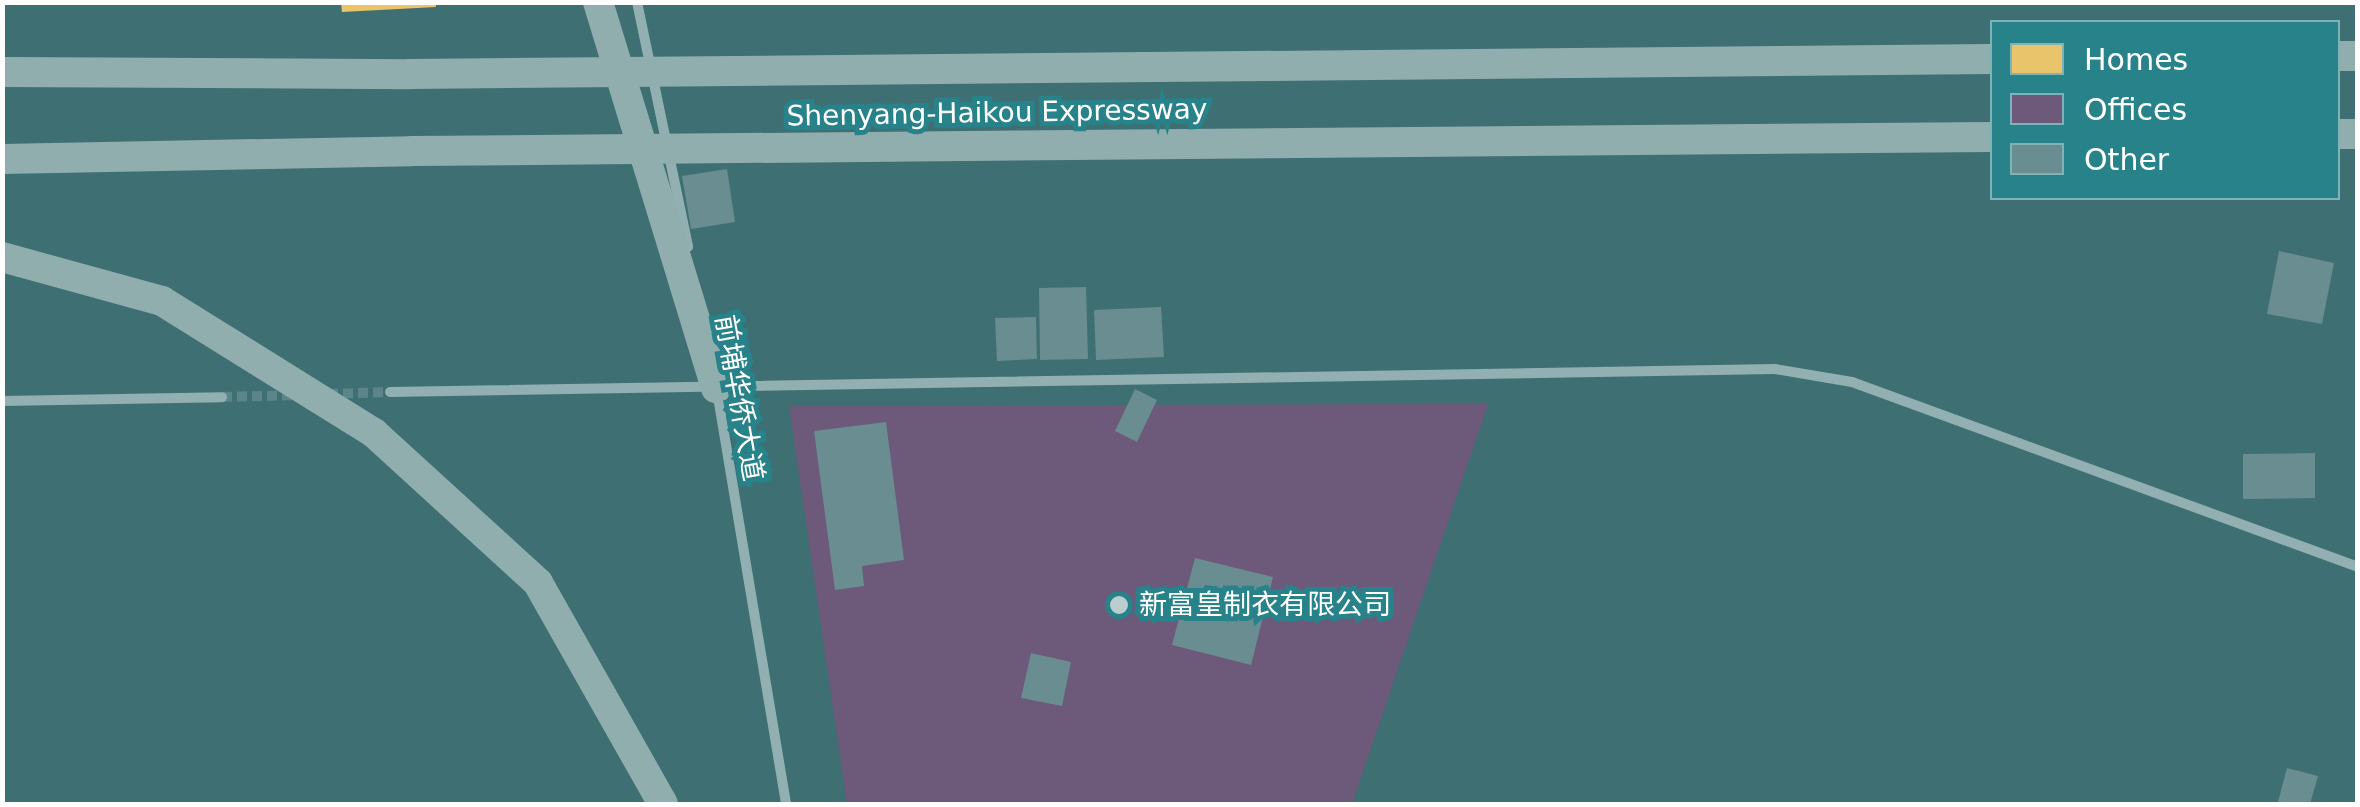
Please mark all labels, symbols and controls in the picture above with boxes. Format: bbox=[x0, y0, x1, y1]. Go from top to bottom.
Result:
legend bbox=[1990, 20, 2340, 200]
text: Homes bbox=[2084, 42, 2188, 77]
text: Offices bbox=[2084, 92, 2187, 127]
street label: Shenyang-Haikou Expressway bbox=[786, 93, 1208, 133]
text: Other bbox=[2084, 142, 2169, 177]
street label: 前埔华侨大道 bbox=[708, 312, 770, 484]
place label: 新富皇制衣有限公司 bbox=[1139, 588, 1391, 622]
marker: 新富皇制衣有限公司 bbox=[1108, 594, 1130, 616]

